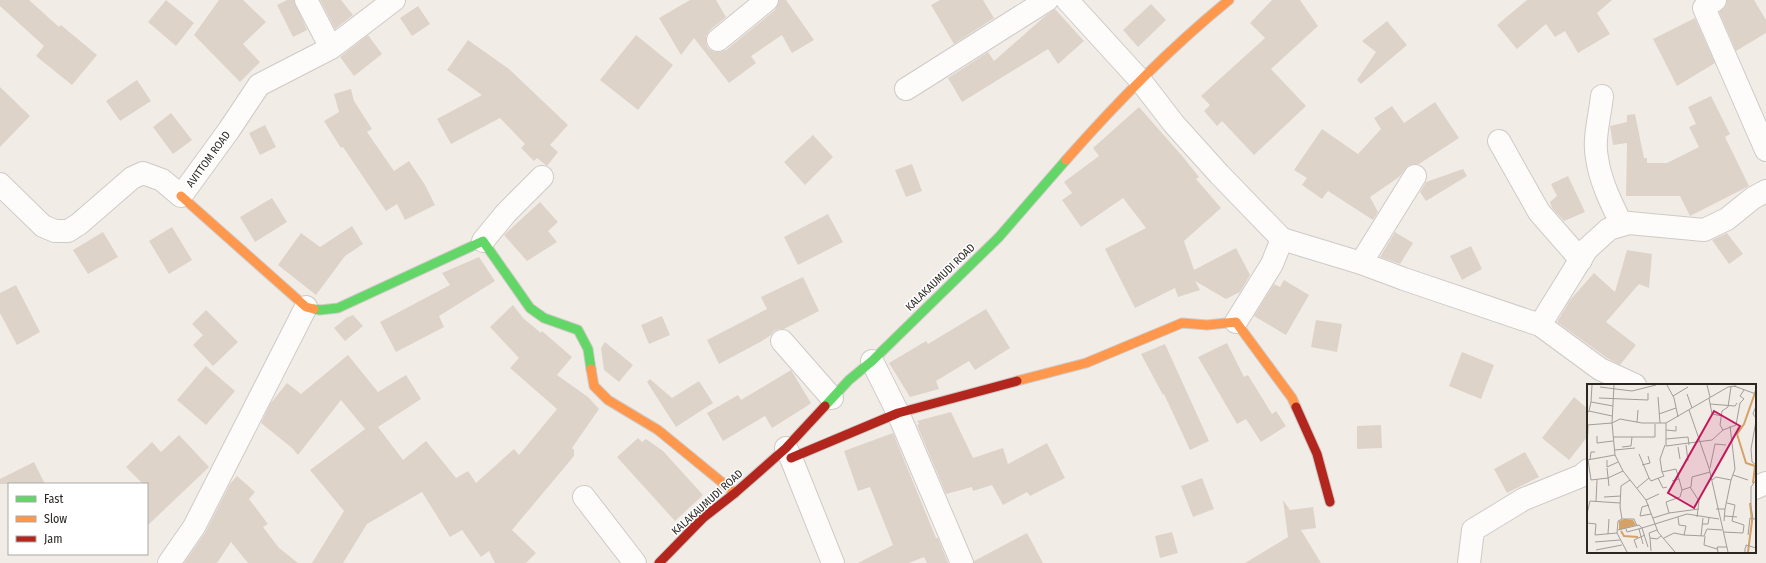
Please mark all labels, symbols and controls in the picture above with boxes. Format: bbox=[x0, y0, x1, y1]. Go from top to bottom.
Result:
street label: AVITTOM ROAD bbox=[184, 129, 233, 190]
street label: KALAKAUMUDI ROAD bbox=[903, 241, 978, 314]
inset map bbox=[1587, 384, 1756, 553]
street label: KALAKAUMUDI ROAD bbox=[669, 467, 746, 538]
legend bbox=[8, 483, 148, 555]
text: Fast bbox=[44, 492, 63, 506]
text: Slow bbox=[44, 512, 67, 526]
text: Jam bbox=[44, 532, 62, 546]

